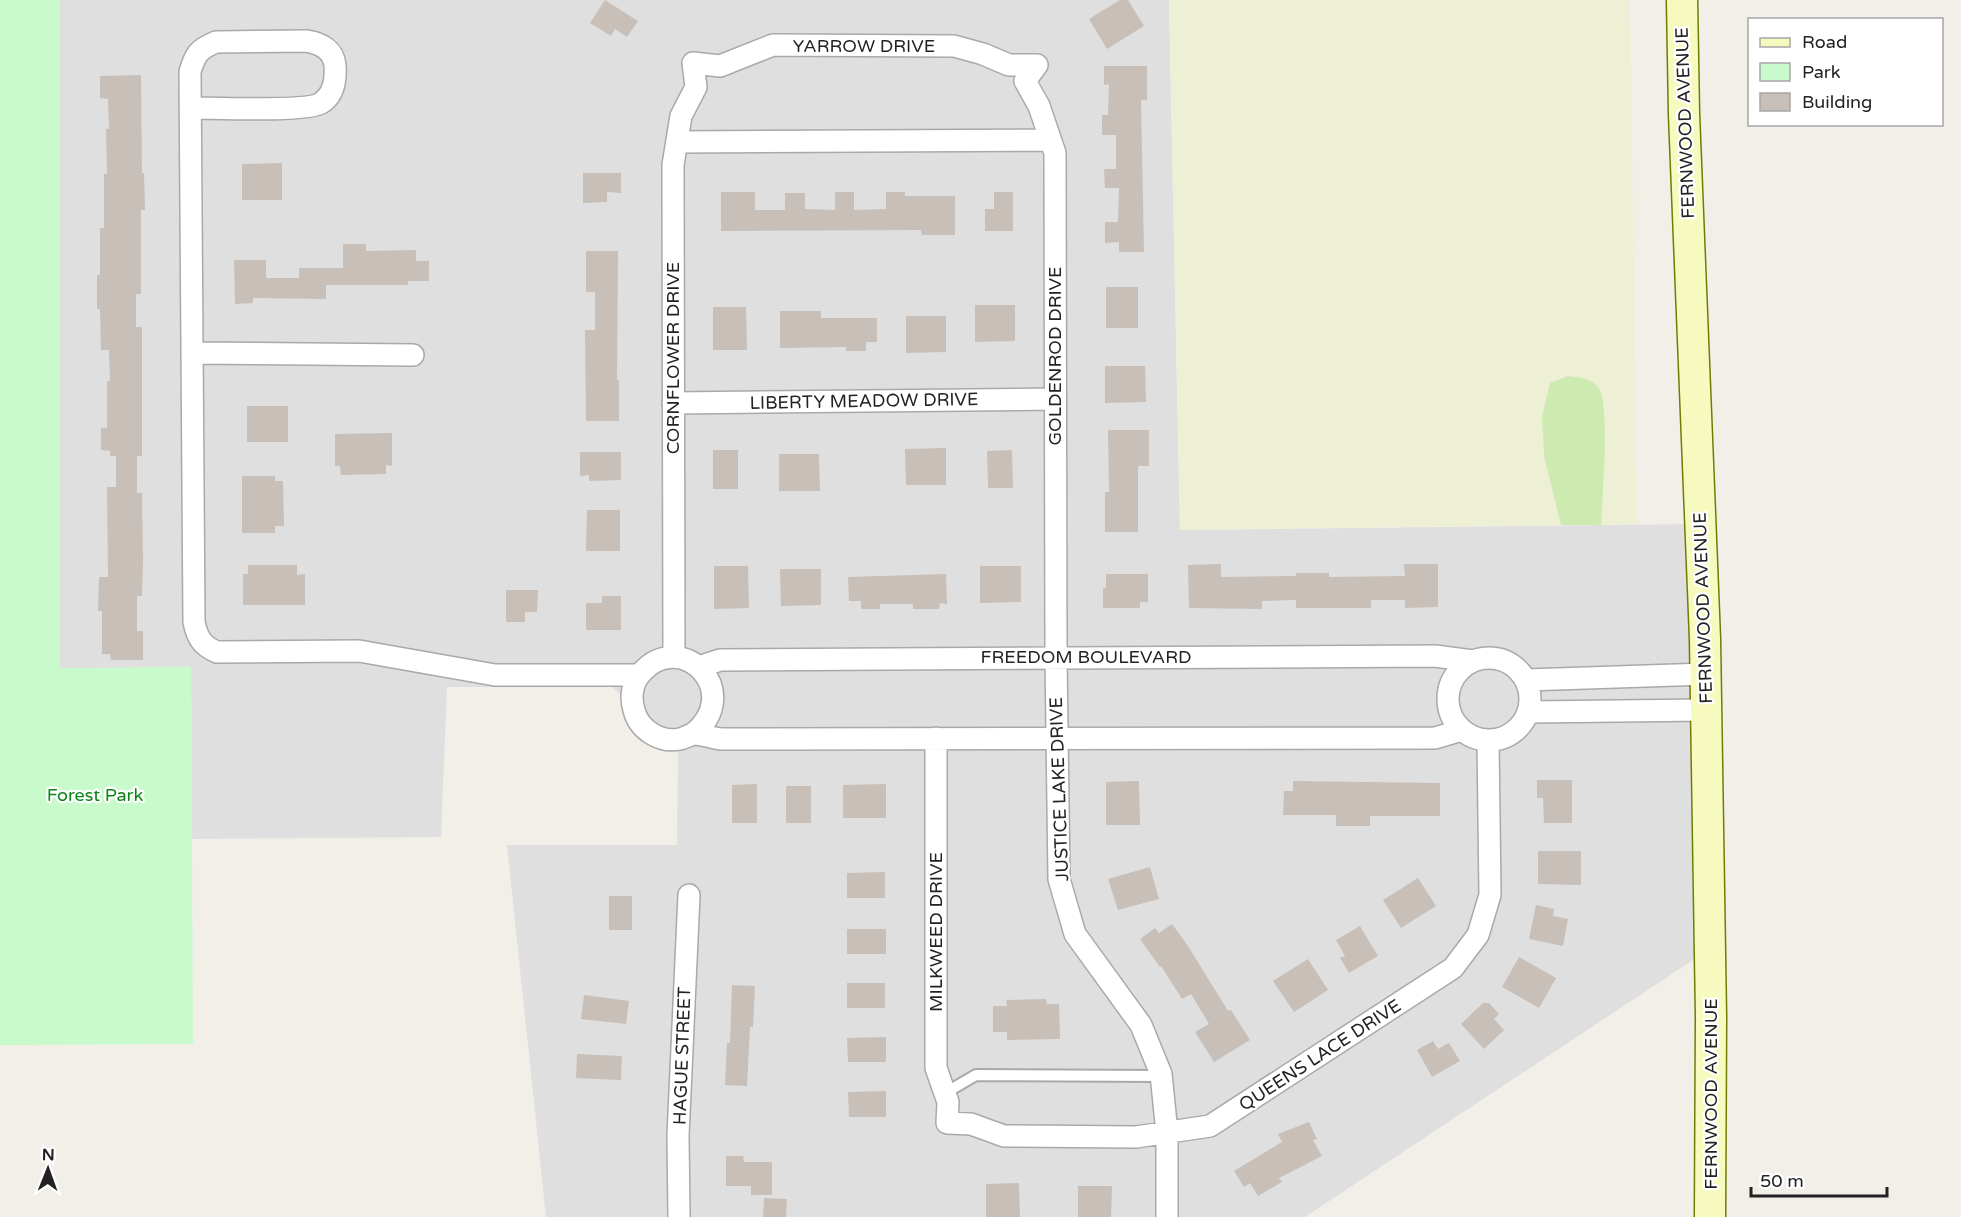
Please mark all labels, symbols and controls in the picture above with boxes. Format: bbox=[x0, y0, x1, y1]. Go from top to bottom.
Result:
legend bbox=[1748, 18, 1943, 126]
street label: FERNWOOD AVENUE bbox=[1671, 27, 1699, 219]
text: Road bbox=[1802, 31, 1847, 53]
street label: YARROW DRIVE bbox=[793, 35, 935, 57]
text: Park bbox=[1802, 61, 1841, 83]
text: Building bbox=[1802, 91, 1872, 113]
street label: CORNFLOWER DRIVE bbox=[662, 262, 684, 454]
street label: GOLDENROD DRIVE bbox=[1044, 266, 1066, 446]
street label: LIBERTY MEADOW DRIVE bbox=[749, 388, 979, 414]
street label: FERNWOOD AVENUE bbox=[1689, 512, 1717, 704]
street label: FREEDOM BOULEVARD bbox=[981, 646, 1191, 668]
street label: JUSTICE LAKE DRIVE bbox=[1045, 697, 1073, 881]
park label: Forest Park bbox=[47, 784, 143, 806]
street label: MILKWEED DRIVE bbox=[925, 852, 947, 1012]
street label: HAGUE STREET bbox=[669, 986, 695, 1126]
street label: QUEENS LACE DRIVE bbox=[1235, 994, 1405, 1116]
street label: FERNWOOD AVENUE bbox=[1700, 998, 1722, 1190]
north arrow bbox=[18, 1139, 78, 1199]
text: N bbox=[42, 1145, 55, 1165]
scale bar bbox=[1751, 1160, 1888, 1198]
text: 50 m bbox=[1760, 1170, 1804, 1192]

